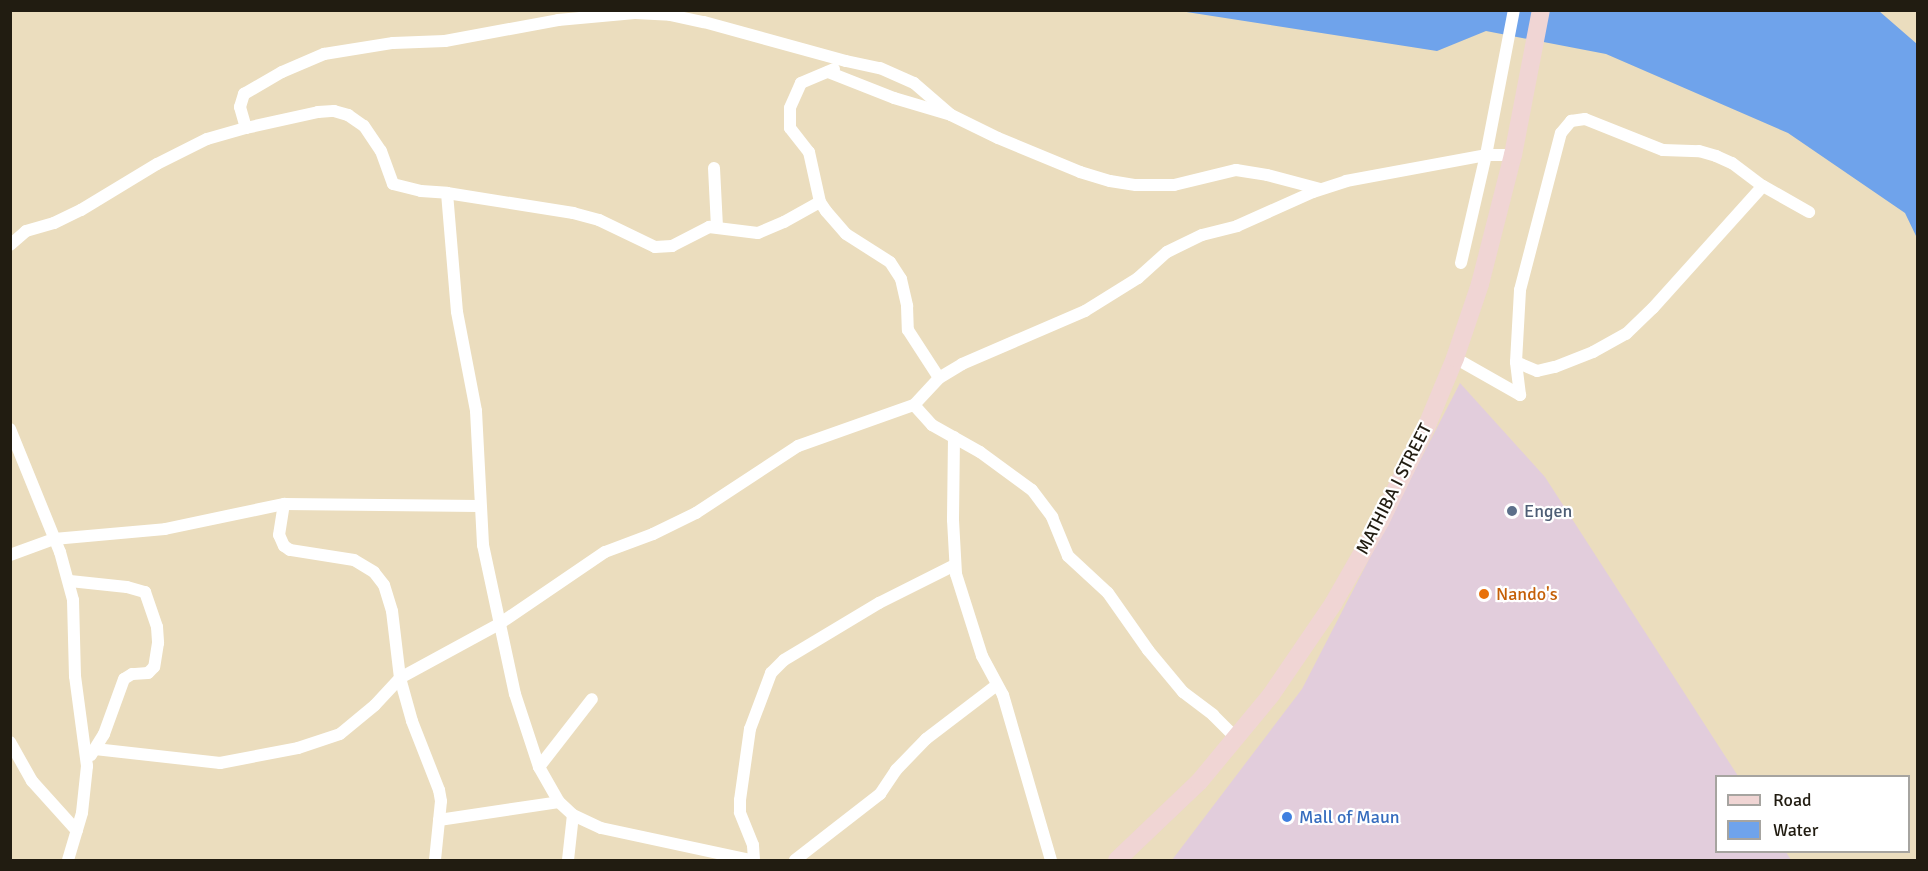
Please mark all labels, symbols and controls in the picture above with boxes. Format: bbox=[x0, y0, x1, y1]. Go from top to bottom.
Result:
street label: MATHIBA I STREET bbox=[1352, 420, 1436, 558]
place label: Engen bbox=[1524, 500, 1572, 522]
marker: Engen bbox=[1505, 504, 1519, 518]
place label: Nando's bbox=[1496, 583, 1558, 605]
marker: Nando's bbox=[1477, 587, 1491, 601]
legend bbox=[1715, 775, 1910, 853]
text: Road bbox=[1773, 789, 1812, 811]
place label: Mall of Maun bbox=[1299, 806, 1400, 828]
marker: Mall of Maun bbox=[1280, 810, 1294, 824]
text: Water bbox=[1773, 819, 1818, 841]

